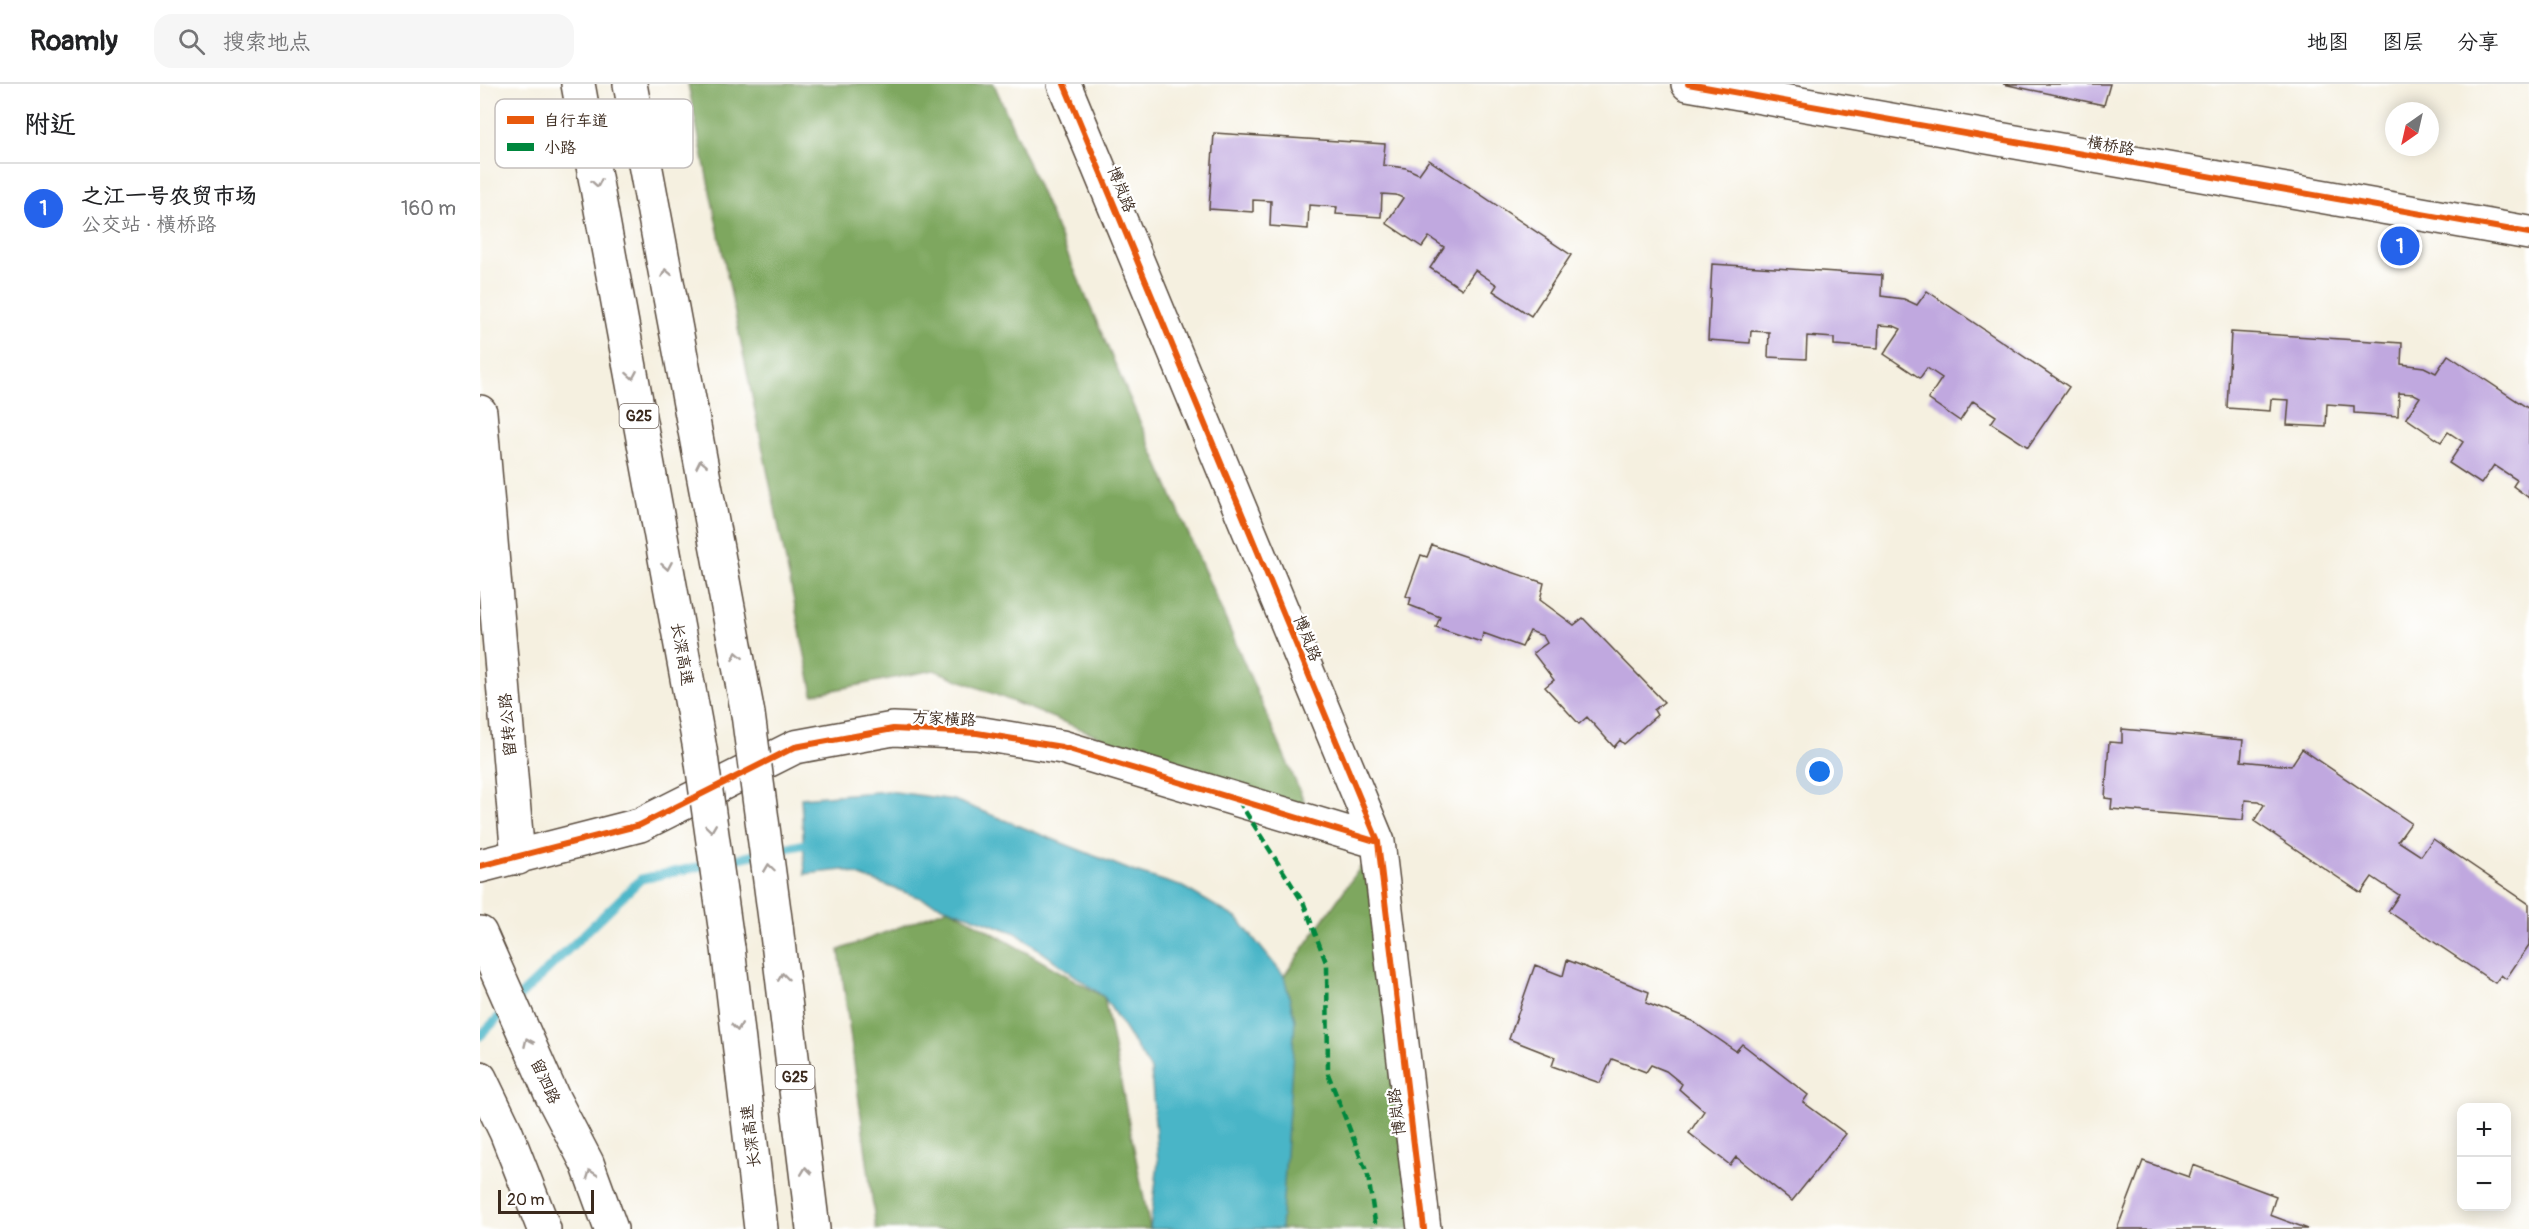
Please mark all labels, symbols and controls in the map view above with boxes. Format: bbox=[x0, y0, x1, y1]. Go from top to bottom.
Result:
search box bbox=[154, 14, 574, 68]
text: Roamly bbox=[30, 24, 118, 59]
icon: search bbox=[175, 25, 208, 58]
text: 搜索地点 bbox=[223, 28, 311, 56]
text: 地图 bbox=[2307, 29, 2349, 56]
text: 图层 bbox=[2382, 29, 2424, 56]
text: 分享 bbox=[2457, 29, 2499, 56]
legend bbox=[495, 99, 693, 168]
north arrow bbox=[2385, 102, 2439, 156]
text: 附近 bbox=[24, 109, 76, 141]
text: 自行车道 bbox=[544, 111, 608, 131]
street label: 横桥路 bbox=[2085, 132, 2136, 160]
text: 小路 bbox=[544, 138, 576, 158]
street label: 博岚路 bbox=[1103, 163, 1139, 215]
one-way arrow bbox=[590, 178, 603, 188]
text: 之江一号农贸市场 bbox=[81, 182, 257, 210]
text: 1 bbox=[40, 196, 47, 221]
text: 160 m bbox=[401, 196, 456, 221]
text: 公交站 · 横桥路 bbox=[81, 212, 216, 237]
pin: 1 bbox=[2380, 224, 2420, 268]
one-way arrow bbox=[660, 268, 672, 277]
one-way arrow bbox=[625, 369, 638, 379]
road number: G25 bbox=[620, 404, 658, 428]
one-way arrow bbox=[695, 460, 708, 470]
one-way arrow bbox=[660, 561, 673, 571]
street label: 博岚路 bbox=[1289, 612, 1325, 664]
street label: 长深高速 bbox=[667, 621, 697, 687]
one-way arrow bbox=[731, 651, 744, 661]
street label: 留转公路 bbox=[495, 692, 521, 758]
street label: 方家横路 bbox=[911, 707, 976, 731]
your location bbox=[1805, 757, 1834, 786]
one-way arrow bbox=[705, 823, 717, 832]
one-way arrow bbox=[763, 863, 775, 872]
one-way arrow bbox=[777, 973, 789, 982]
one-way arrow bbox=[730, 1022, 743, 1031]
one-way arrow bbox=[523, 1038, 535, 1049]
street label: 留泗路 bbox=[526, 1055, 564, 1107]
road number: G25 bbox=[776, 1065, 814, 1089]
street label: 博岚路 bbox=[1384, 1087, 1410, 1137]
street label: 长深高速 bbox=[737, 1103, 765, 1169]
map controls bbox=[2457, 1103, 2511, 1211]
button: + bbox=[2457, 1103, 2511, 1157]
button: − bbox=[2457, 1157, 2511, 1211]
one-way arrow bbox=[800, 1166, 813, 1175]
one-way arrow bbox=[585, 1169, 598, 1180]
scale bar bbox=[498, 1187, 594, 1214]
text: 20 m bbox=[507, 1190, 545, 1210]

